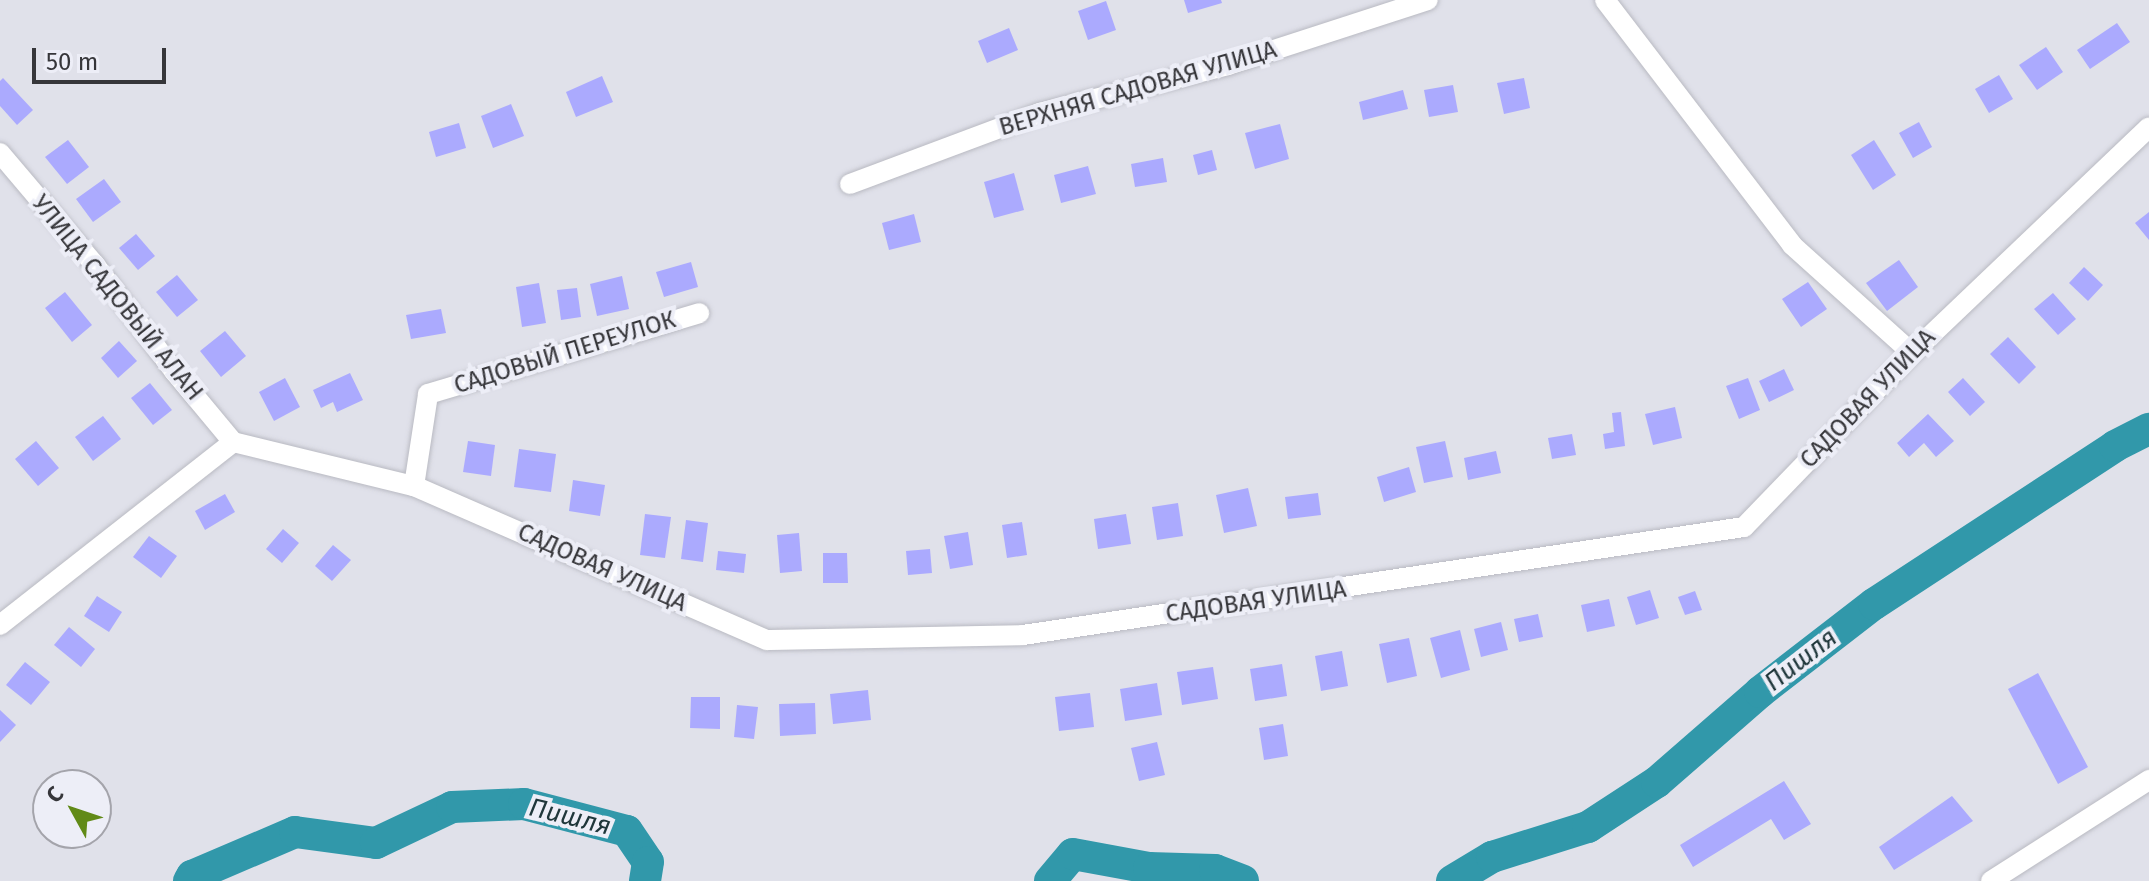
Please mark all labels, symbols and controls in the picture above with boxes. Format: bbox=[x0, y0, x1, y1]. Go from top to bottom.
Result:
scale bar bbox=[36, 32, 170, 82]
street label: ВЕРХНЯЯ САДОВАЯ УЛИЦА bbox=[996, 36, 1280, 142]
text: 50 m bbox=[46, 48, 98, 76]
street label: УЛИЦА САДОВЫЙ АЛАН bbox=[25, 190, 209, 406]
street label: САДОВЫЙ ПЕРЕУЛОК bbox=[451, 306, 679, 400]
street label: САДОВАЯ УЛИЦА bbox=[1794, 324, 1942, 474]
street label: САДОВАЯ УЛИЦА bbox=[513, 518, 691, 618]
street label: САДОВАЯ УЛИЦА bbox=[1164, 575, 1348, 629]
water label: Пишля bbox=[1759, 622, 1843, 698]
north arrow bbox=[32, 769, 112, 849]
text: С bbox=[40, 781, 69, 808]
water label: Пишля bbox=[526, 792, 614, 842]

